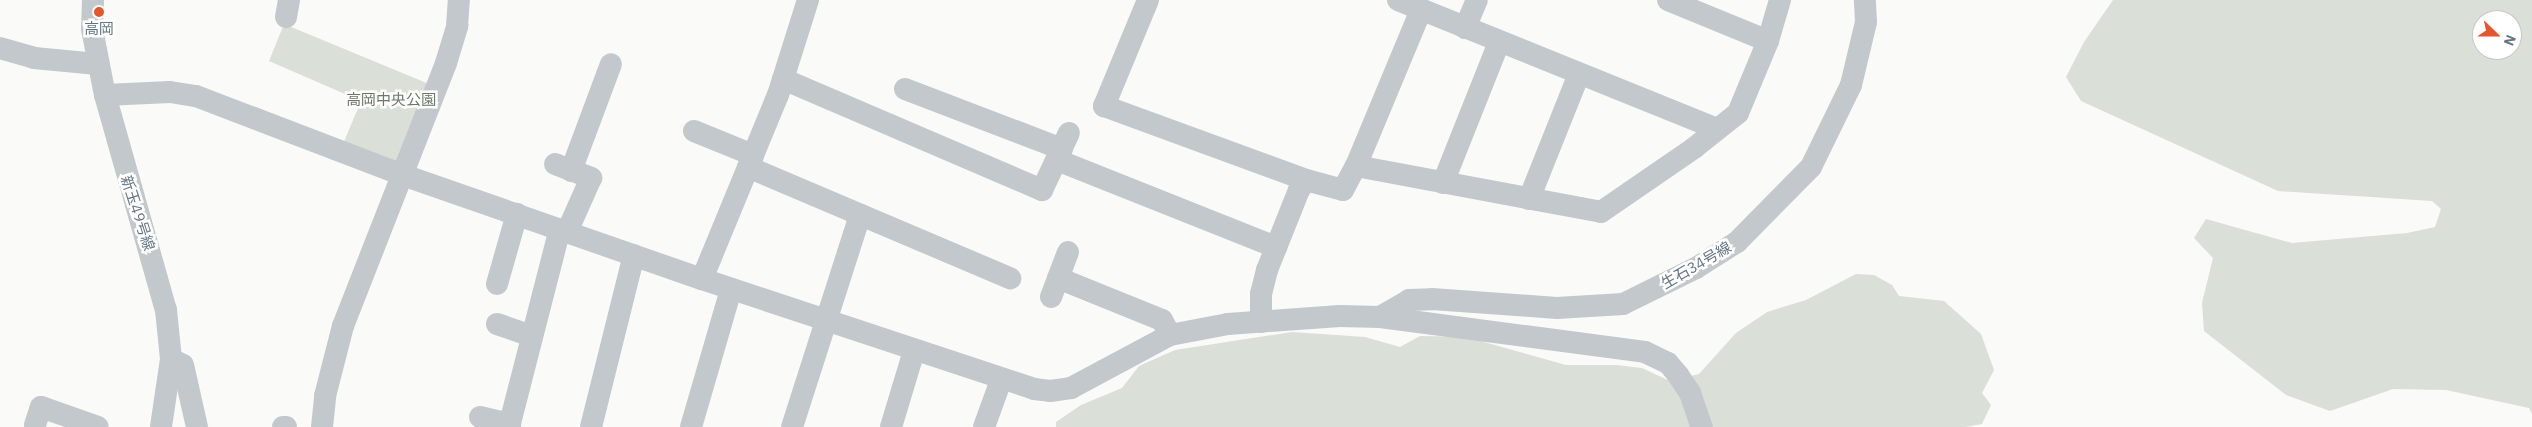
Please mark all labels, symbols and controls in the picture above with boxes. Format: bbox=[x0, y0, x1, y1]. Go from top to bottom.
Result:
marker: 高岡 bbox=[93, 6, 105, 18]
north arrow bbox=[2472, 10, 2522, 60]
place label: 高岡 bbox=[84, 20, 114, 38]
text: N bbox=[2500, 32, 2520, 48]
park label: 高岡中央公園 bbox=[346, 91, 436, 109]
street label: 新玉49号線 bbox=[117, 173, 159, 253]
street label: 生石34号線 bbox=[1658, 238, 1734, 292]

